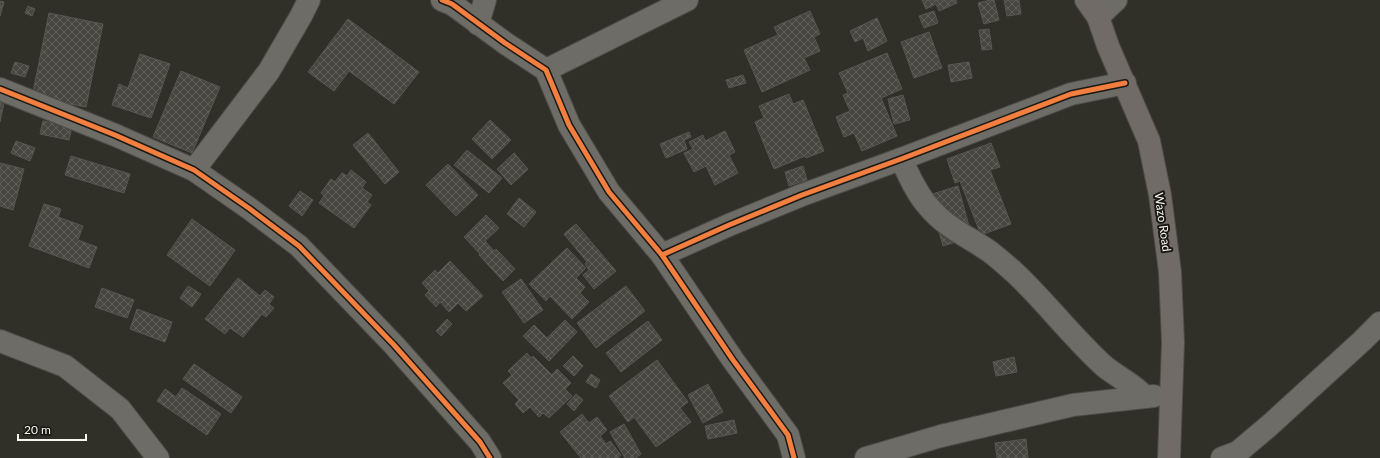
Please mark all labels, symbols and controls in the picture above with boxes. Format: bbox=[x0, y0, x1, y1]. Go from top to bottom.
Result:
street label: Wazo Road bbox=[1151, 191, 1175, 253]
scale bar bbox=[18, 416, 86, 442]
text: 20 m bbox=[24, 422, 51, 437]

